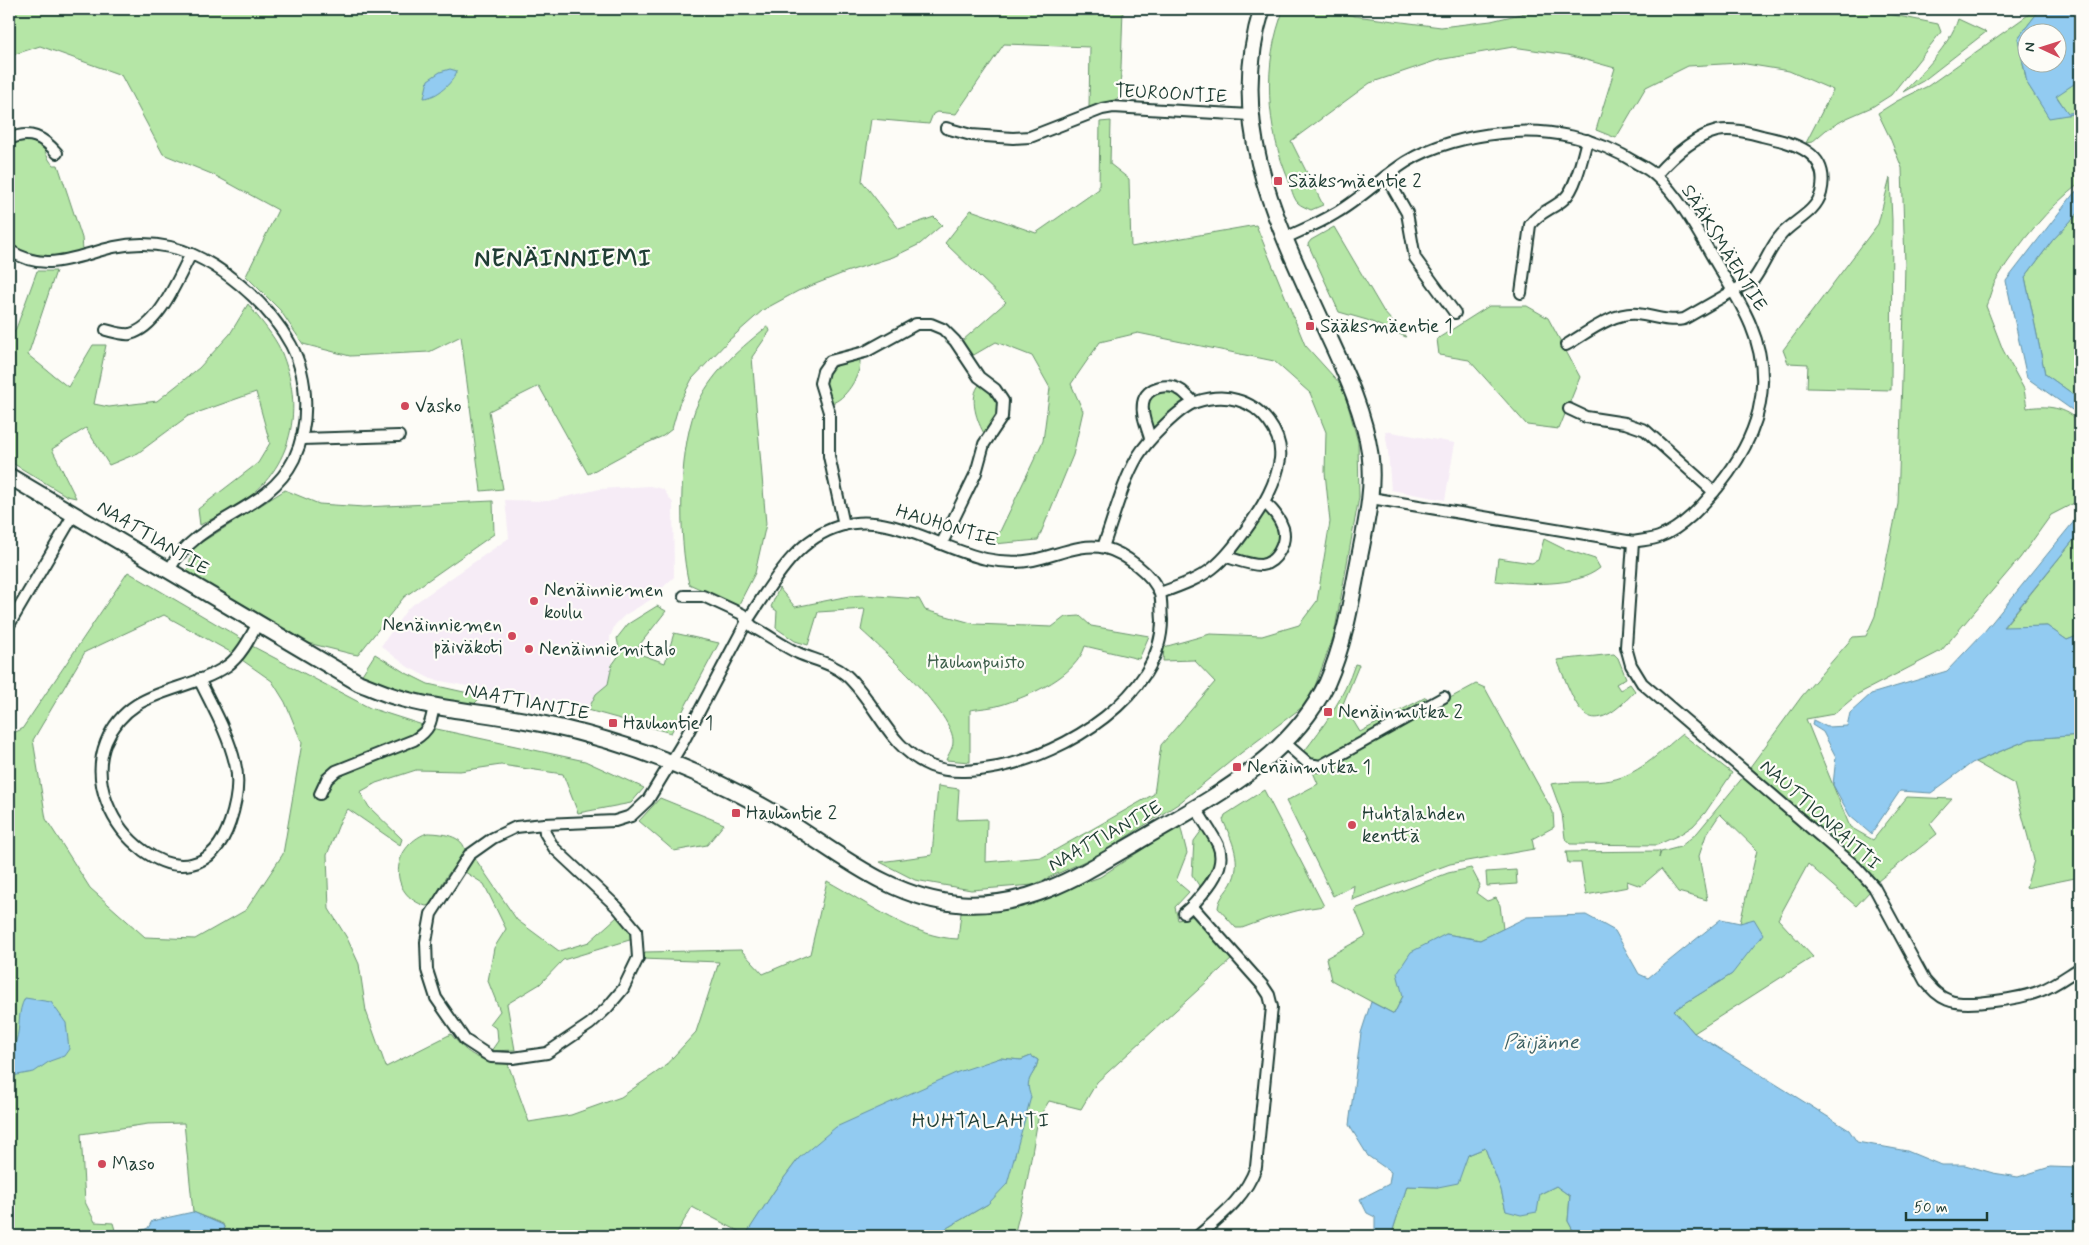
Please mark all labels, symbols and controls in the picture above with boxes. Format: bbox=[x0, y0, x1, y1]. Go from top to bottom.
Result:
north arrow bbox=[2016, 22, 2066, 72]
text: N bbox=[2021, 42, 2039, 52]
street label: TEUROONTIE bbox=[1114, 79, 1228, 109]
place label: Sääksmäentie 2 bbox=[1288, 169, 1422, 194]
marker: Sääksmäentie 2 bbox=[1272, 175, 1284, 187]
street label: SÄÄKSMÄENTIE bbox=[1675, 180, 1773, 316]
district label: NENÄINNIEMI bbox=[474, 244, 652, 275]
place label: Sääksmäentie 1 bbox=[1320, 314, 1453, 339]
marker: Sääksmäentie 1 bbox=[1304, 320, 1316, 332]
place label: Vasko bbox=[415, 394, 461, 419]
marker: Vasko bbox=[399, 400, 411, 412]
street label: NAATTIANTIE bbox=[92, 495, 214, 581]
street label: HAUHONTIE bbox=[893, 499, 1001, 553]
place label: Nenäinniemen koulu bbox=[544, 578, 663, 625]
marker: Nenäinniemen koulu bbox=[528, 595, 540, 607]
place label: Nenäinniemen päiväkoti bbox=[383, 613, 502, 660]
marker: Nenäinniemen päiväkoti bbox=[506, 630, 518, 642]
place label: Nenäinniemitalo bbox=[539, 637, 676, 662]
marker: Nenäinniemitalo bbox=[523, 643, 535, 655]
park label: Hauhonpuisto bbox=[927, 650, 1025, 675]
street label: NAATTIANTIE bbox=[463, 678, 591, 726]
place label: Nenäinmutka 2 bbox=[1338, 700, 1463, 725]
marker: Nenäinmutka 2 bbox=[1322, 706, 1334, 718]
place label: Hauhontie 1 bbox=[623, 711, 713, 736]
marker: Hauhontie 1 bbox=[607, 717, 619, 729]
street label: NAUTTIONRAITTI bbox=[1754, 754, 1886, 876]
place label: Nenäinmutka 1 bbox=[1247, 755, 1371, 780]
marker: Nenäinmutka 1 bbox=[1231, 761, 1243, 773]
street label: NAATTIANTIE bbox=[1044, 794, 1166, 878]
place label: Hauhontie 2 bbox=[746, 801, 837, 826]
place label: Huhtalahden kenttä bbox=[1362, 802, 1465, 849]
marker: Hauhontie 2 bbox=[730, 807, 742, 819]
marker: Huhtalahden kenttä bbox=[1346, 819, 1358, 831]
water label: Päijänne bbox=[1504, 1029, 1580, 1056]
district label: HUHTALAHTI bbox=[912, 1107, 1050, 1135]
place label: Maso bbox=[112, 1152, 155, 1177]
marker: Maso bbox=[96, 1158, 108, 1170]
scale bar bbox=[1906, 1190, 1988, 1222]
text: 50 m bbox=[1914, 1198, 1948, 1218]

